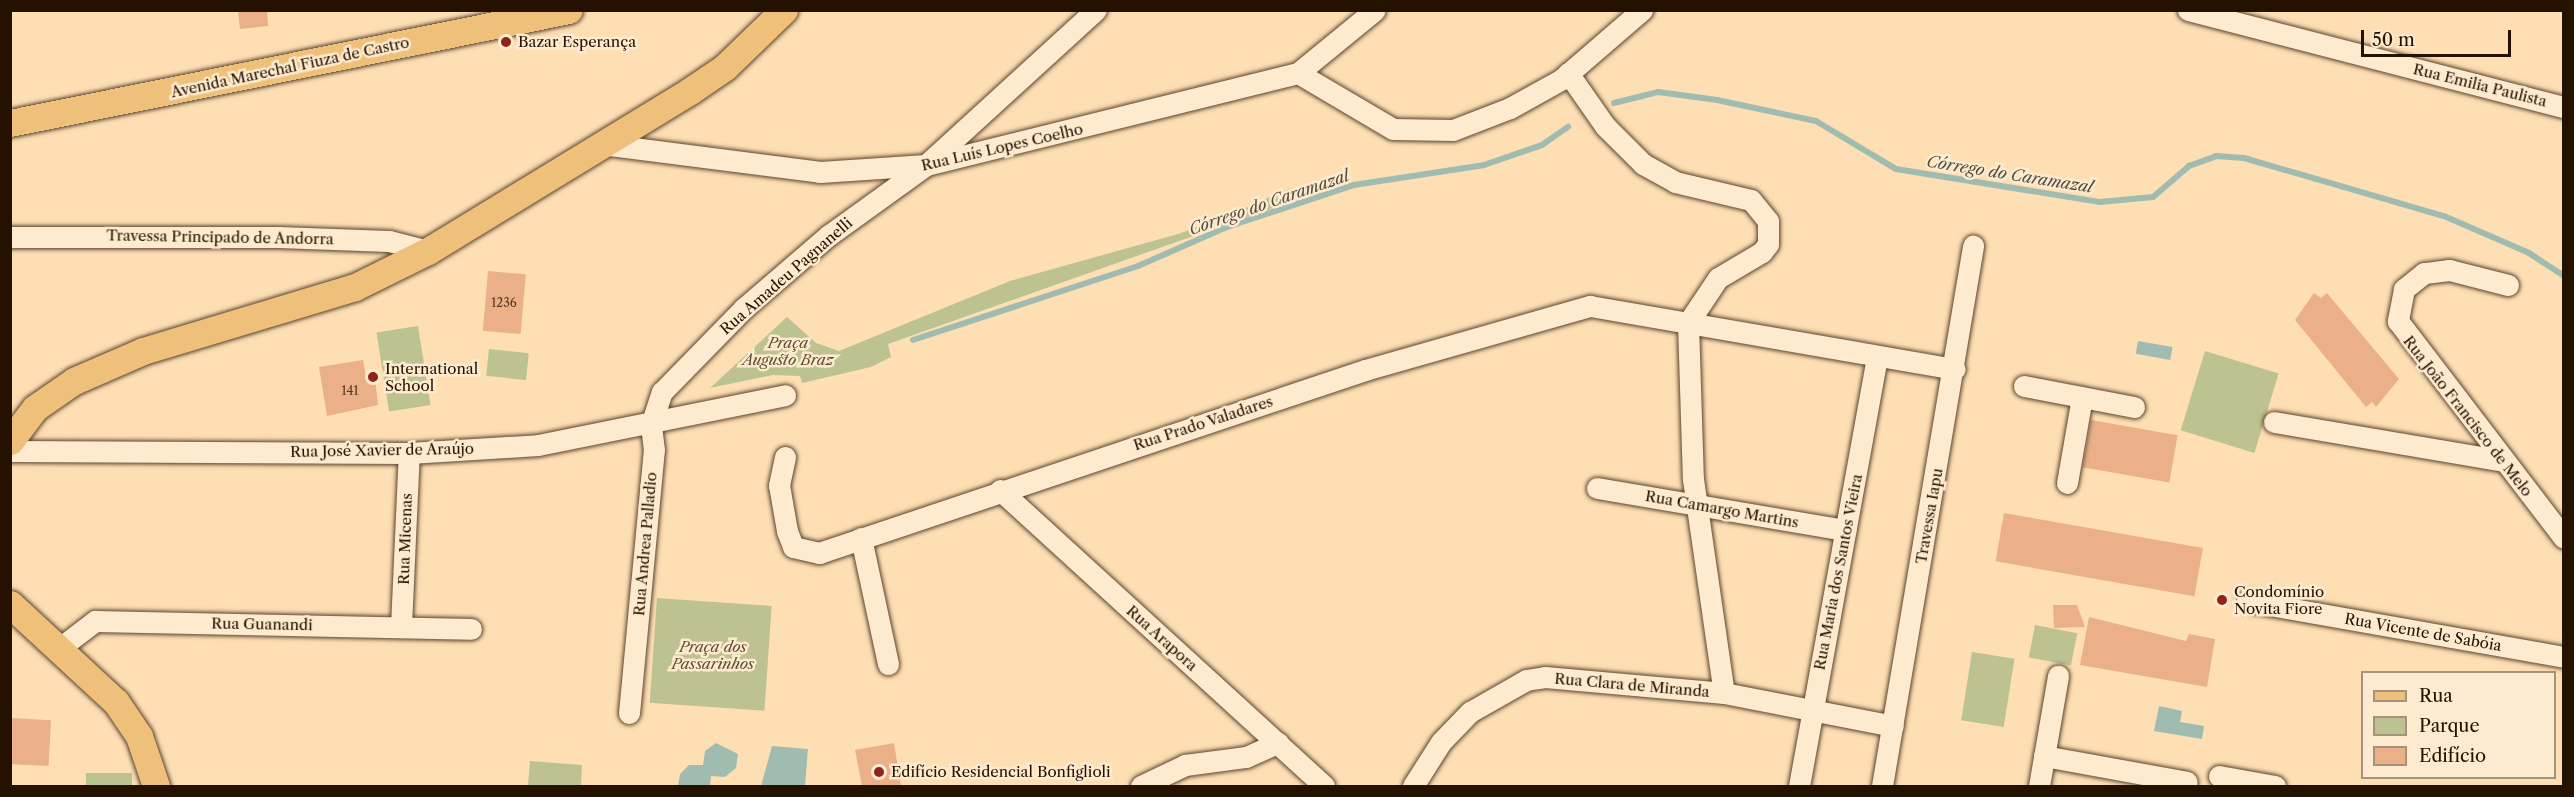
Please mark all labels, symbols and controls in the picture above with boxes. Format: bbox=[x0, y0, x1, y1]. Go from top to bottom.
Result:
scale bar bbox=[2364, 18, 2514, 56]
text: 50 m bbox=[2372, 29, 2415, 51]
street label: Avenida Marechal Fiuza de Castro bbox=[169, 33, 411, 101]
place label: Bazar Esperança bbox=[518, 33, 636, 51]
marker: Bazar Esperança bbox=[499, 35, 513, 49]
street label: Rua Emilia Paulista bbox=[2411, 60, 2549, 110]
street label: Rua Luís Lopes Coelho bbox=[919, 120, 1085, 174]
water label: Córrego do Caramazal bbox=[1925, 151, 2095, 197]
water label: Córrego do Caramazal bbox=[1186, 166, 1352, 238]
street label: Rua Amadeu Pagnanelli bbox=[716, 213, 856, 339]
street label: Travessa Principado de Andorra bbox=[106, 226, 334, 248]
house number: 1236 bbox=[491, 296, 517, 310]
street label: Rua João Francisco de Melo bbox=[2400, 332, 2536, 500]
park label: Praça Augusto Braz bbox=[742, 333, 834, 368]
place label: International School bbox=[385, 359, 478, 394]
marker: International School bbox=[366, 370, 380, 384]
house number: 141 bbox=[341, 384, 359, 398]
street label: Rua Prado Valadares bbox=[1131, 392, 1275, 454]
street label: Rua José Xavier de Araújo bbox=[289, 439, 475, 461]
street label: Travessa Iapu bbox=[1912, 467, 1946, 565]
street label: Rua Andrea Palladio bbox=[630, 471, 660, 617]
street label: Rua Maria dos Santos Vieira bbox=[1810, 472, 1866, 672]
street label: Rua Camargo Martins bbox=[1644, 487, 1800, 531]
street label: Rua Micenas bbox=[394, 493, 416, 585]
place label: Condomínio Novita Fiore bbox=[2234, 582, 2324, 617]
marker: Condomínio Novita Fiore bbox=[2215, 593, 2229, 607]
street label: Rua Arapora bbox=[1123, 601, 1201, 675]
street label: Rua Vicente de Sabóia bbox=[2343, 609, 2503, 655]
street label: Rua Guanandi bbox=[211, 614, 313, 634]
park label: Praça dos Passarinhos bbox=[672, 637, 754, 672]
street label: Rua Clara de Miranda bbox=[1553, 669, 1711, 701]
legend bbox=[2361, 671, 2556, 779]
text: Rua bbox=[2419, 685, 2453, 707]
text: Parque bbox=[2419, 715, 2480, 737]
text: Edifício bbox=[2419, 745, 2486, 767]
place label: Edifício Residencial Bonfiglioli bbox=[891, 763, 1111, 781]
marker: Edifício Residencial Bonfiglioli bbox=[872, 765, 886, 779]

